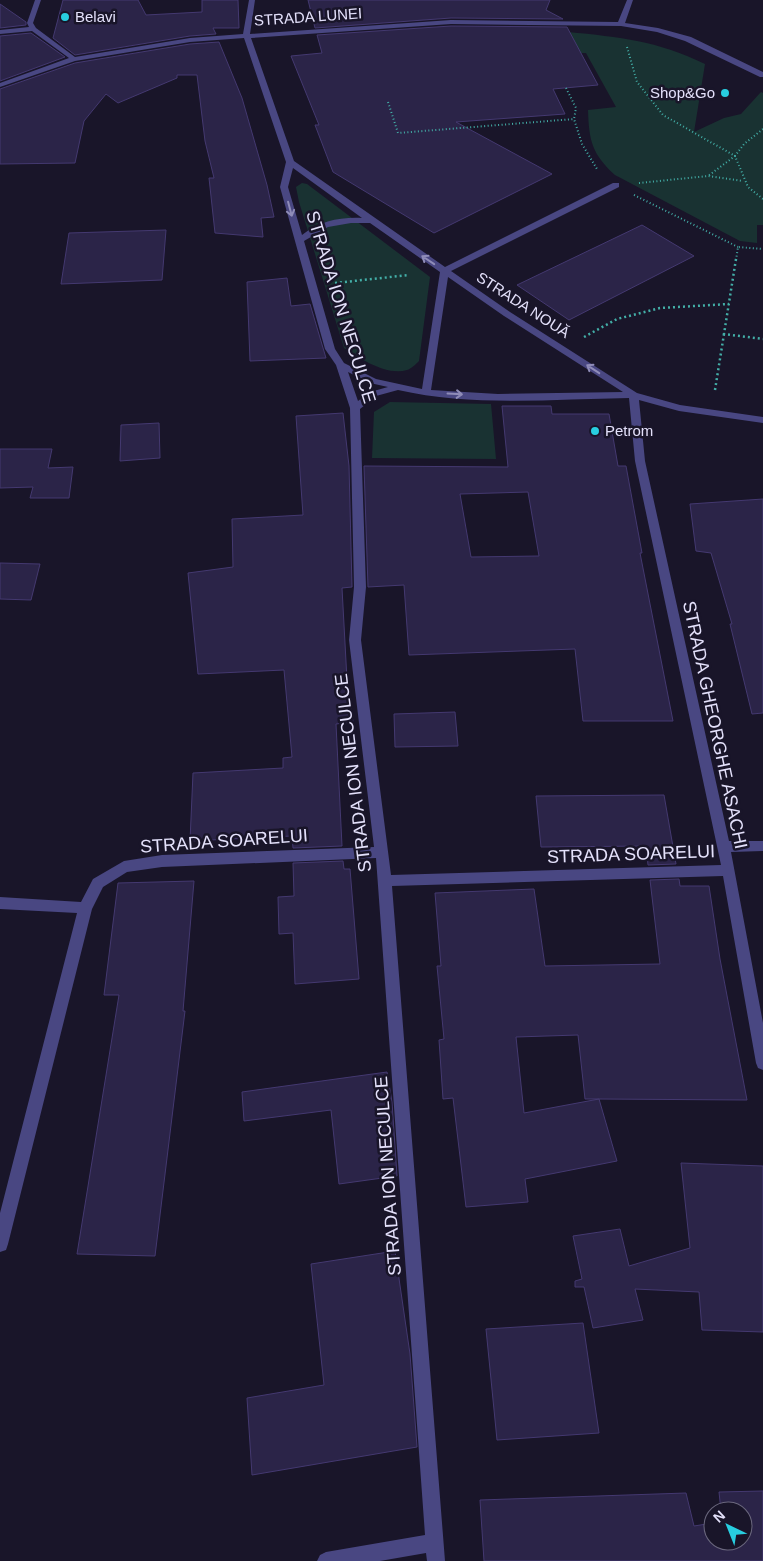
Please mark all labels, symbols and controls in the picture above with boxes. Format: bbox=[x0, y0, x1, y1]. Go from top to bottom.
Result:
street label: STRADA LUNEI bbox=[253, 4, 363, 29]
place label: Belavi bbox=[75, 8, 116, 25]
marker: Belavi bbox=[59, 11, 71, 23]
place label: Shop&Go bbox=[650, 84, 715, 101]
marker: Shop&Go bbox=[719, 87, 731, 99]
one-way arrow bbox=[286, 201, 296, 217]
street label: STRADA ION NECULCE bbox=[302, 208, 380, 406]
one-way arrow bbox=[421, 255, 435, 265]
street label: STRADA NOUĂ bbox=[474, 268, 573, 341]
one-way arrow bbox=[586, 364, 600, 374]
one-way arrow bbox=[446, 390, 462, 399]
place label: Petrom bbox=[605, 422, 653, 439]
marker: Petrom bbox=[589, 425, 601, 437]
street label: STRADA GHEORGHE ASACHI bbox=[679, 599, 751, 851]
street label: STRADA ION NECULCE bbox=[331, 673, 375, 873]
street label: STRADA SOARELUI bbox=[139, 825, 309, 857]
street label: STRADA SOARELUI bbox=[547, 841, 715, 867]
street label: STRADA ION NECULCE bbox=[371, 1076, 405, 1276]
north arrow bbox=[703, 1501, 753, 1551]
text: N bbox=[710, 1507, 728, 1526]

